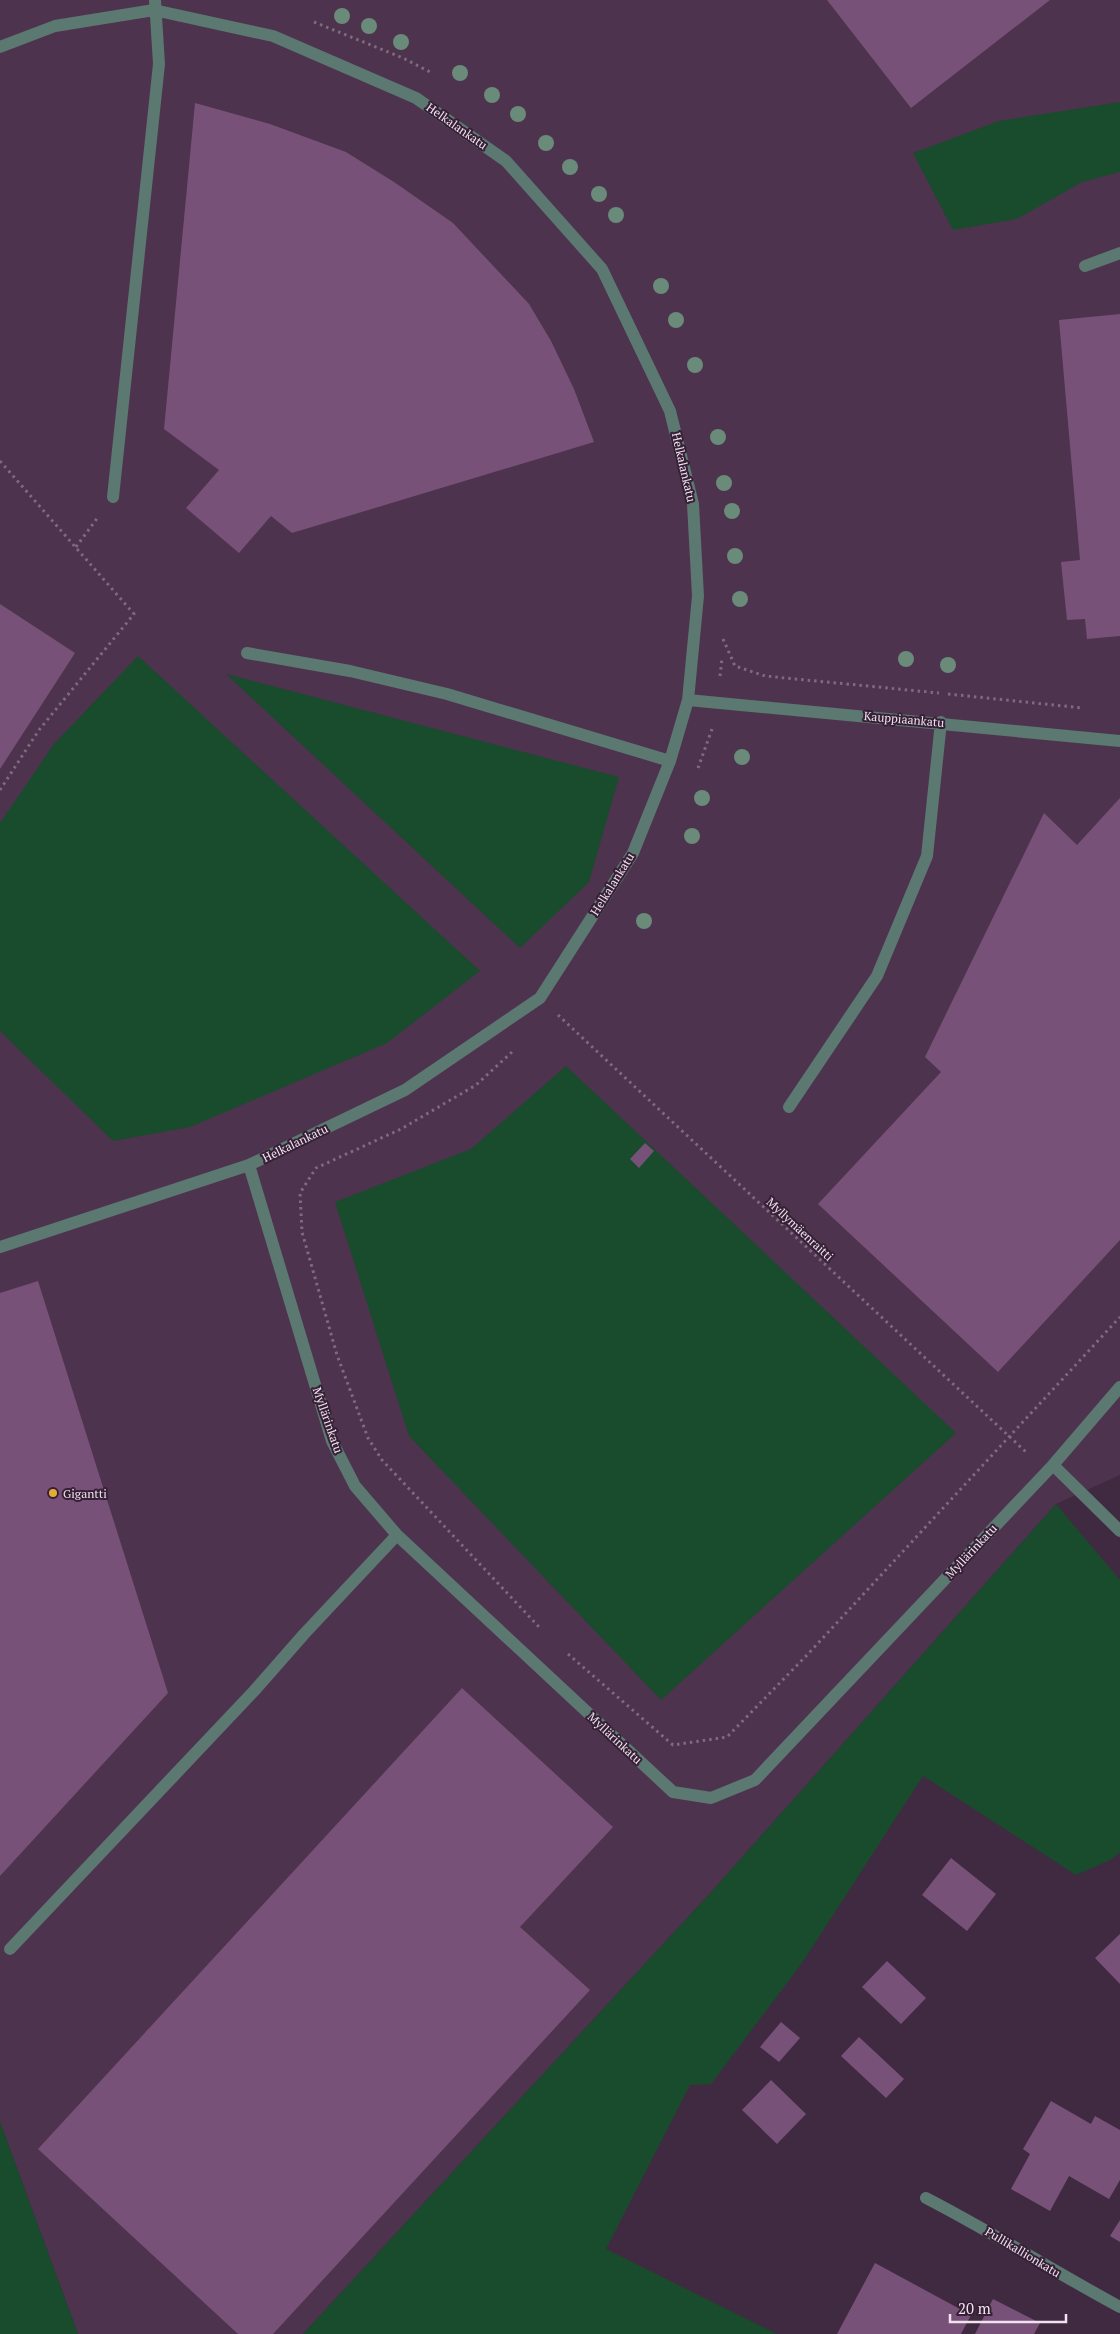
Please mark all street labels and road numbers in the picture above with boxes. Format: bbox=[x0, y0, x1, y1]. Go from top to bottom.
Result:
street label: Helkalankatu bbox=[424, 99, 490, 153]
street label: Helkalankatu bbox=[669, 431, 699, 503]
street label: Kauppiaankatu bbox=[863, 708, 945, 730]
street label: Helkalankatu bbox=[587, 850, 637, 918]
street label: Helkalankatu bbox=[260, 1121, 330, 1165]
street label: Myllymäenraitti bbox=[763, 1194, 837, 1264]
street label: Myllärinkatu bbox=[310, 1385, 346, 1455]
street label: Myllärinkatu bbox=[942, 1521, 1000, 1581]
street label: Myllärinkatu bbox=[585, 1709, 645, 1767]
street label: Pullikallionkatu bbox=[983, 2224, 1064, 2280]

